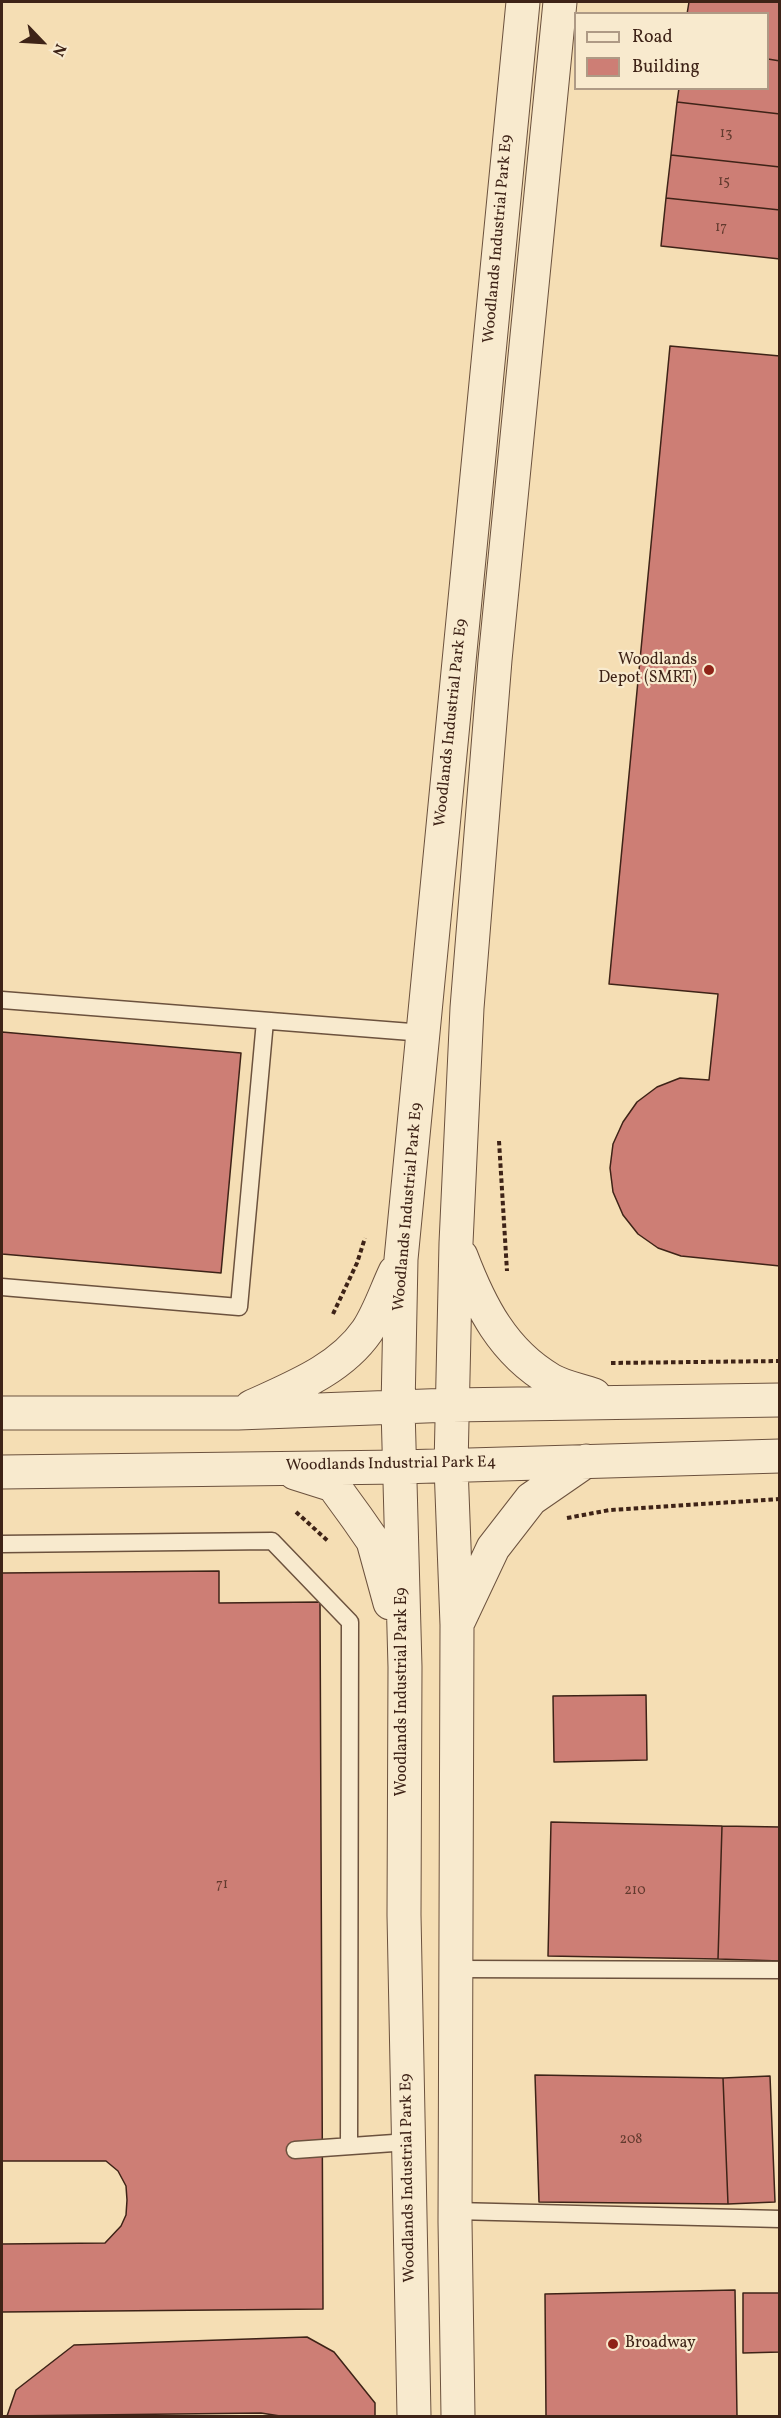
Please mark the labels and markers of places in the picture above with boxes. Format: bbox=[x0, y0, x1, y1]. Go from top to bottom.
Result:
place label: Woodlands Depot (SMRT) bbox=[598, 651, 697, 689]
marker: Woodlands Depot (SMRT) bbox=[702, 663, 716, 677]
place label: Broadway bbox=[625, 2334, 696, 2354]
marker: Broadway bbox=[606, 2337, 620, 2351]

